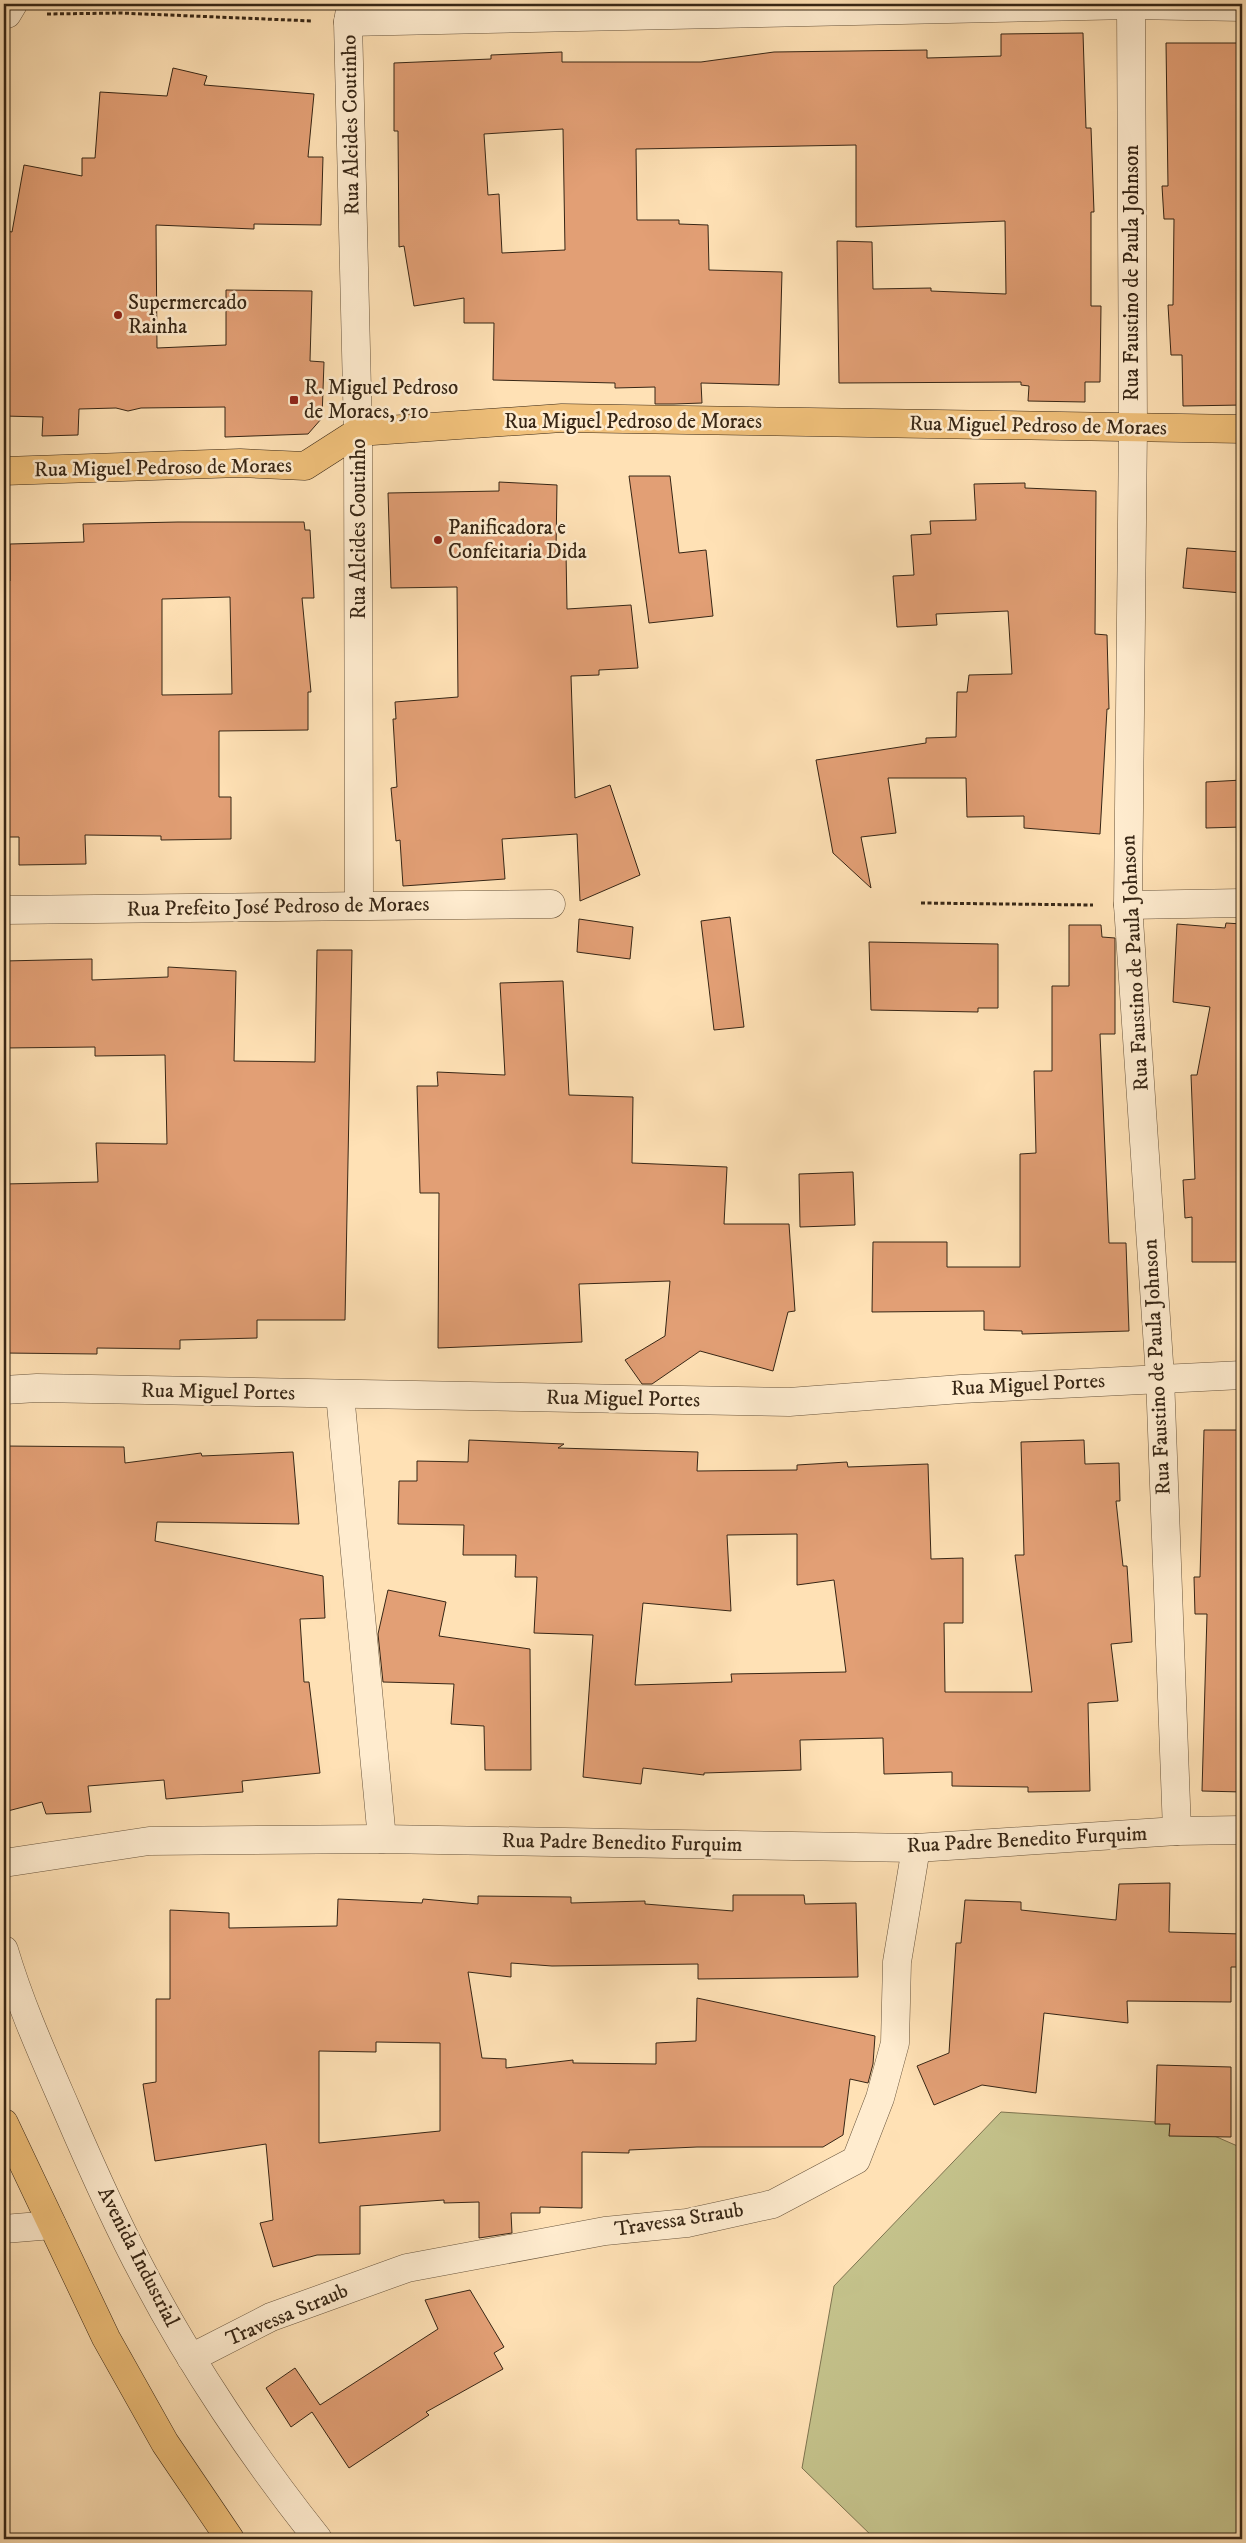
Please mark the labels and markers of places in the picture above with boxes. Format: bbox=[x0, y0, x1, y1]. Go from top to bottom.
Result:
place label: Supermercado Rainha bbox=[128, 290, 247, 340]
marker: Supermercado Rainha bbox=[112, 309, 124, 321]
place label: R. Miguel Pedroso de Moraes, 510 bbox=[304, 375, 458, 425]
marker: R. Miguel Pedroso de Moraes, 510 bbox=[288, 394, 300, 406]
place label: Panificadora e Confeitaria Dida bbox=[448, 515, 587, 565]
marker: Panificadora e Confeitaria Dida bbox=[432, 534, 444, 546]

